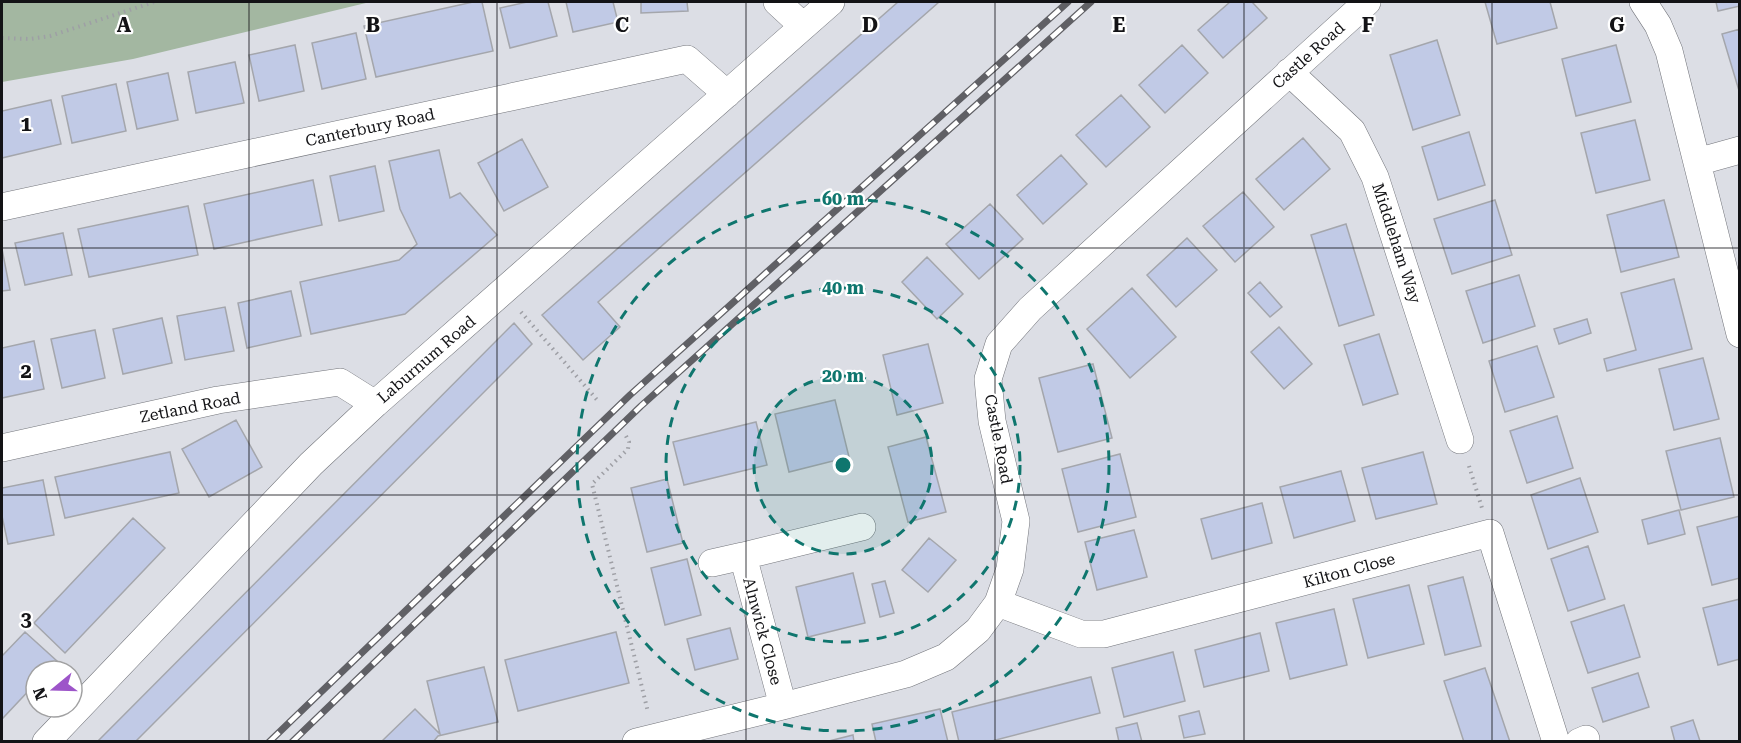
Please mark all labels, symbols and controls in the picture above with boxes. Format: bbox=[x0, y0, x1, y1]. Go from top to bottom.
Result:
text: A bbox=[117, 13, 132, 37]
text: B bbox=[366, 13, 380, 37]
text: C bbox=[615, 13, 629, 37]
text: D bbox=[862, 13, 878, 37]
text: E bbox=[1113, 13, 1126, 37]
text: F bbox=[1362, 13, 1374, 37]
text: G bbox=[1609, 13, 1625, 37]
street label: Castle Road bbox=[1268, 18, 1348, 93]
street label: Canterbury Road bbox=[304, 105, 436, 150]
text: 1 bbox=[20, 112, 32, 136]
street label: Middleham Way bbox=[1368, 181, 1425, 306]
text: 60 m bbox=[822, 188, 865, 209]
text: 40 m bbox=[822, 277, 865, 298]
street label: Laburnum Road bbox=[373, 312, 479, 407]
text: 2 bbox=[20, 359, 32, 383]
text: 20 m bbox=[822, 365, 865, 386]
street label: Zetland Road bbox=[138, 388, 242, 427]
street label: Castle Road bbox=[981, 393, 1016, 485]
centre of rings bbox=[833, 455, 853, 475]
street label: Kilton Close bbox=[1301, 549, 1397, 592]
street label: Alnwick Close bbox=[739, 575, 786, 687]
text: 3 bbox=[20, 607, 32, 631]
north arrow bbox=[24, 659, 84, 719]
text: N bbox=[29, 685, 51, 703]

